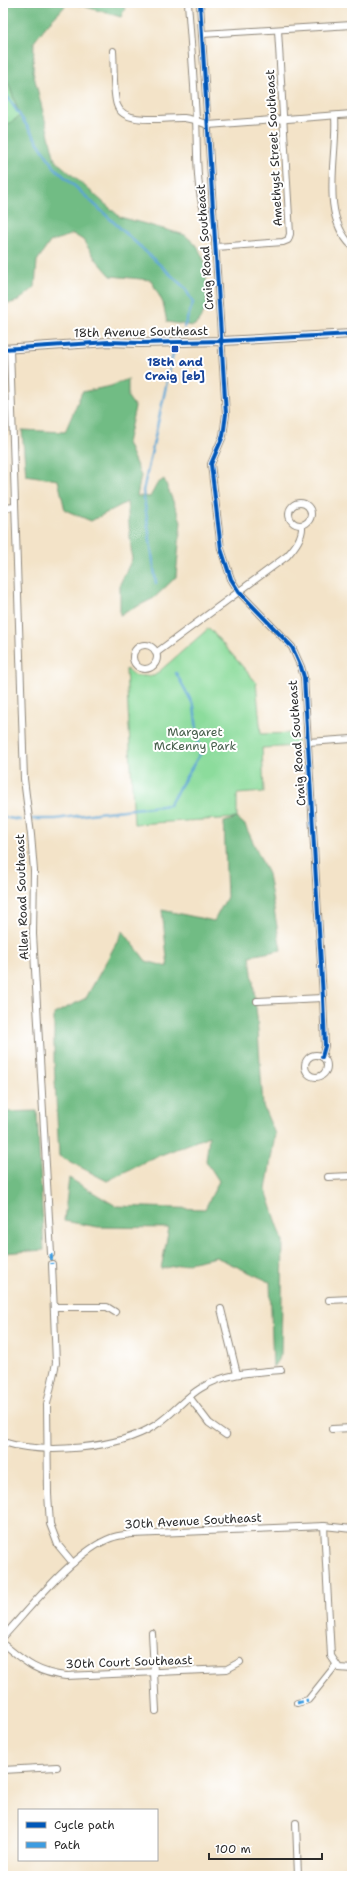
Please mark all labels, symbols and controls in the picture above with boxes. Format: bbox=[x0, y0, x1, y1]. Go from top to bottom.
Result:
street label: Amethyst Street Southeast bbox=[262, 69, 286, 227]
street label: Craig Road Southeast bbox=[193, 183, 217, 311]
street label: 18th Avenue Southeast bbox=[74, 323, 208, 341]
marker: 18th and Craig [eb] bbox=[170, 344, 180, 354]
place label: 18th and Craig [eb] bbox=[145, 354, 205, 384]
street label: Craig Road Southeast bbox=[285, 679, 309, 807]
park label: Margaret McKenny Park bbox=[154, 724, 236, 754]
street label: Allen Road Southeast bbox=[12, 834, 32, 960]
street label: 30th Avenue Southeast bbox=[124, 1509, 262, 1533]
street label: 30th Court Southeast bbox=[65, 1652, 193, 1672]
legend bbox=[18, 1809, 158, 1861]
text: Cycle path bbox=[54, 1817, 115, 1833]
scale bar bbox=[209, 1835, 322, 1861]
text: Path bbox=[54, 1837, 80, 1853]
text: 100 m bbox=[215, 1841, 251, 1857]

